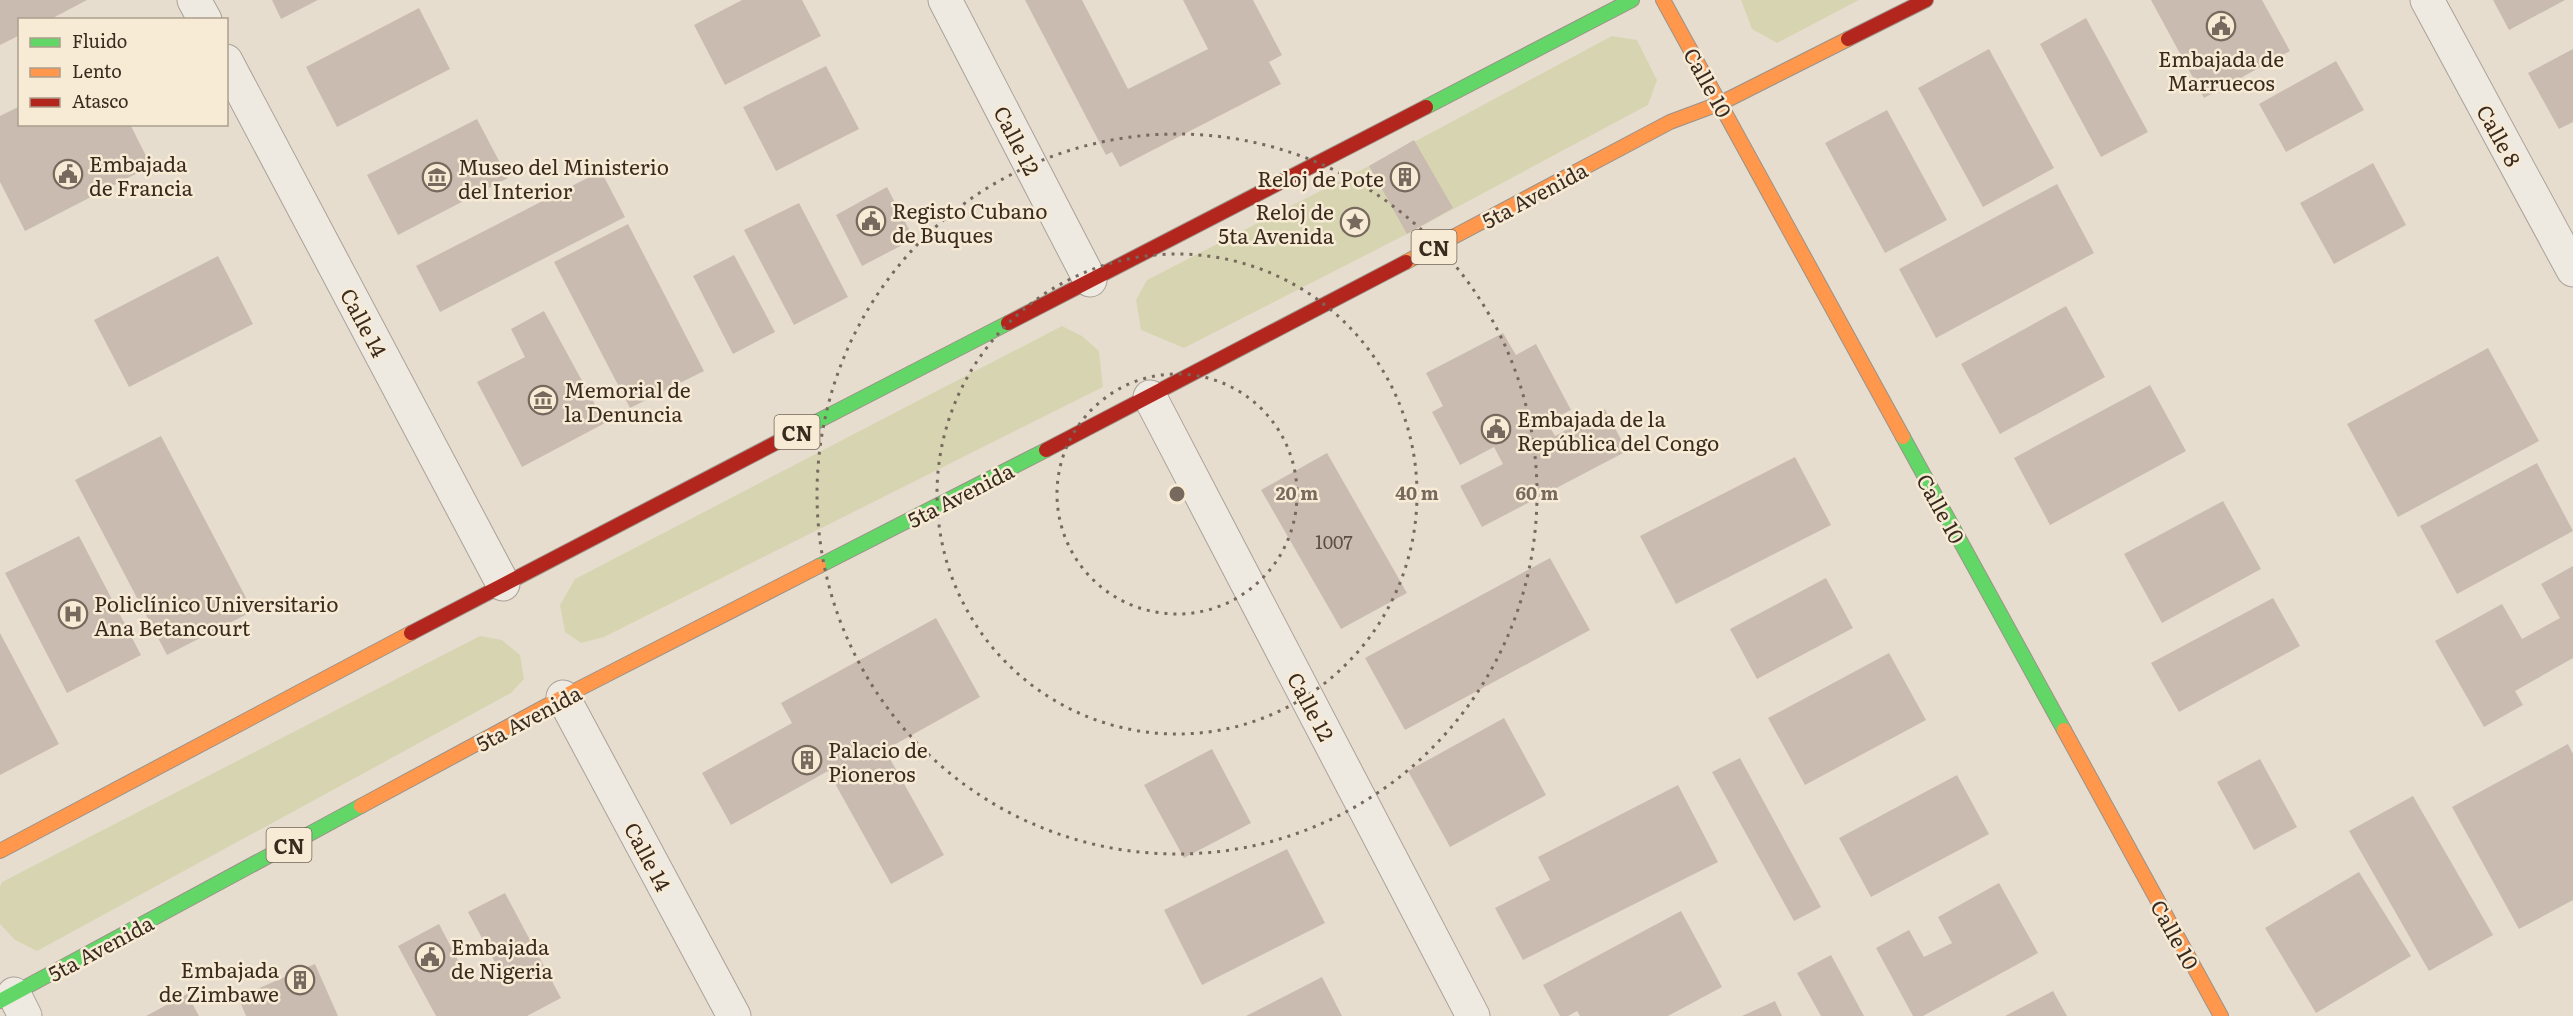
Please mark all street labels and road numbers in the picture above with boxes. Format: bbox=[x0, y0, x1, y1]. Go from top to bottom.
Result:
street label: Calle 10 bbox=[1677, 41, 1741, 123]
street label: Calle 8 bbox=[2470, 98, 2530, 172]
street label: Calle 12 bbox=[987, 100, 1049, 180]
street label: 5ta Avenida bbox=[1476, 153, 1593, 235]
road number: CN bbox=[1412, 230, 1456, 264]
street label: Calle 14 bbox=[334, 282, 396, 362]
road number: CN bbox=[774, 415, 820, 449]
street label: 5ta Avenida bbox=[901, 454, 1019, 534]
street label: Calle 10 bbox=[1910, 467, 1974, 549]
street label: Calle 12 bbox=[1281, 666, 1343, 746]
street label: 5ta Avenida bbox=[470, 676, 587, 758]
street label: Calle 14 bbox=[618, 816, 680, 896]
road number: CN bbox=[266, 828, 312, 862]
street label: Calle 10 bbox=[2144, 893, 2208, 975]
street label: 5ta Avenida bbox=[42, 906, 159, 988]

